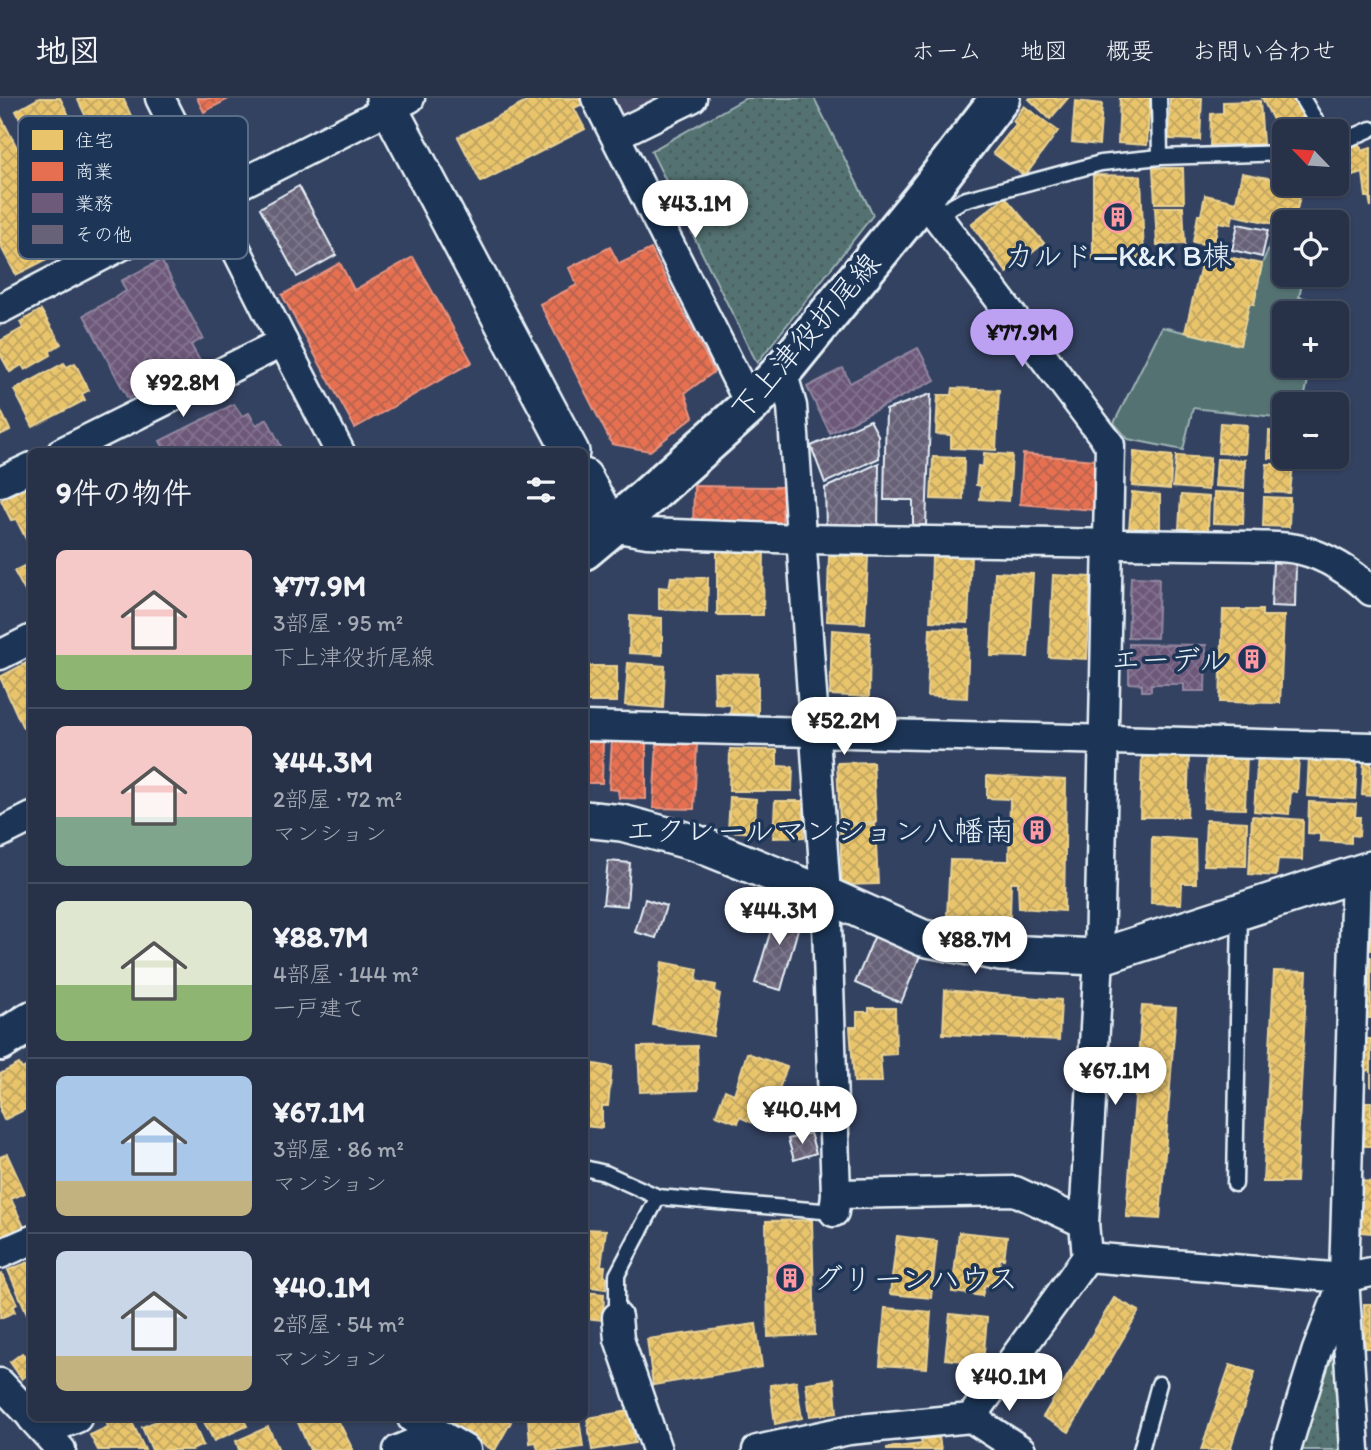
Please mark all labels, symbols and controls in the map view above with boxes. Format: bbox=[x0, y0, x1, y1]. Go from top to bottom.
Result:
text: 地図 bbox=[35, 31, 101, 70]
text: ホーム bbox=[911, 36, 982, 65]
text: 地図 bbox=[1020, 36, 1068, 65]
text: 概要 bbox=[1106, 36, 1154, 65]
text: お問い合わせ bbox=[1192, 36, 1336, 65]
legend bbox=[18, 116, 248, 259]
north arrow bbox=[1272, 119, 1349, 196]
map controls bbox=[1272, 119, 1349, 469]
text: 住宅 bbox=[75, 129, 113, 152]
text: 商業 bbox=[75, 160, 113, 183]
pin: ¥43.1M bbox=[638, 180, 752, 240]
text: ¥43.1M bbox=[658, 189, 732, 217]
text: 業務 bbox=[75, 192, 113, 215]
building icon: カルド―K&K B棟 bbox=[1101, 200, 1135, 234]
button: locate bbox=[1272, 210, 1349, 287]
text: その他 bbox=[75, 223, 132, 246]
place label: カルド―K&K B棟 bbox=[1004, 237, 1232, 274]
street label: 下上津役折尾線 bbox=[722, 245, 888, 427]
button: + bbox=[1272, 301, 1349, 378]
pin: ¥77.9M bbox=[965, 310, 1079, 369]
text: ¥77.9M bbox=[986, 318, 1058, 346]
pin: ¥92.8M bbox=[126, 360, 240, 419]
text: ¥92.8M bbox=[146, 368, 220, 396]
button: − bbox=[1272, 392, 1349, 469]
icon: filters bbox=[522, 471, 560, 509]
text: 9件の物件 bbox=[56, 474, 192, 511]
text: ¥77.9M bbox=[273, 567, 366, 604]
icon: home bbox=[112, 578, 196, 662]
text: 3部屋 · 95 m² bbox=[273, 609, 403, 637]
place label: エーデル bbox=[1111, 641, 1229, 678]
building icon: エーデル bbox=[1235, 642, 1269, 676]
text: 下上津役折尾線 bbox=[273, 643, 434, 671]
pin: ¥52.2M bbox=[787, 698, 901, 757]
text: ¥52.2M bbox=[808, 706, 880, 734]
text: ¥44.3M bbox=[273, 743, 373, 780]
icon: home bbox=[112, 754, 196, 838]
text: 2部屋 · 72 m² bbox=[273, 785, 402, 813]
place label: エクレールマンション八幡南 bbox=[625, 812, 1014, 849]
building icon: エクレールマンション八幡南 bbox=[1020, 813, 1054, 847]
text: マンション bbox=[273, 819, 387, 847]
pin: ¥44.3M bbox=[722, 888, 836, 947]
text: ¥44.3M bbox=[741, 896, 817, 924]
pin: ¥88.7M bbox=[918, 916, 1032, 976]
text: ¥88.7M bbox=[273, 918, 369, 955]
text: ¥88.7M bbox=[938, 925, 1012, 953]
icon: home bbox=[112, 929, 196, 1013]
text: 4部屋 · 144 m² bbox=[273, 960, 419, 988]
text: 一戸建て bbox=[273, 994, 365, 1022]
pin: ¥67.1M bbox=[1058, 1048, 1172, 1107]
text: ¥67.1M bbox=[1080, 1056, 1150, 1084]
pin: ¥40.4M bbox=[745, 1086, 859, 1146]
text: ¥67.1M bbox=[273, 1093, 365, 1130]
text: ¥40.4M bbox=[763, 1095, 841, 1123]
icon: home bbox=[112, 1104, 196, 1188]
text: 3部屋 · 86 m² bbox=[273, 1135, 404, 1163]
text: マンション bbox=[273, 1169, 387, 1197]
place label: グリーンハウス bbox=[813, 1260, 1018, 1297]
building icon: グリーンハウス bbox=[773, 1261, 807, 1295]
text: ¥40.1M bbox=[273, 1268, 371, 1305]
icon: home bbox=[112, 1279, 196, 1363]
text: 2部屋 · 54 m² bbox=[273, 1310, 405, 1338]
text: マンション bbox=[273, 1344, 387, 1372]
pin: ¥40.1M bbox=[952, 1354, 1066, 1413]
text: ¥40.1M bbox=[971, 1362, 1047, 1390]

